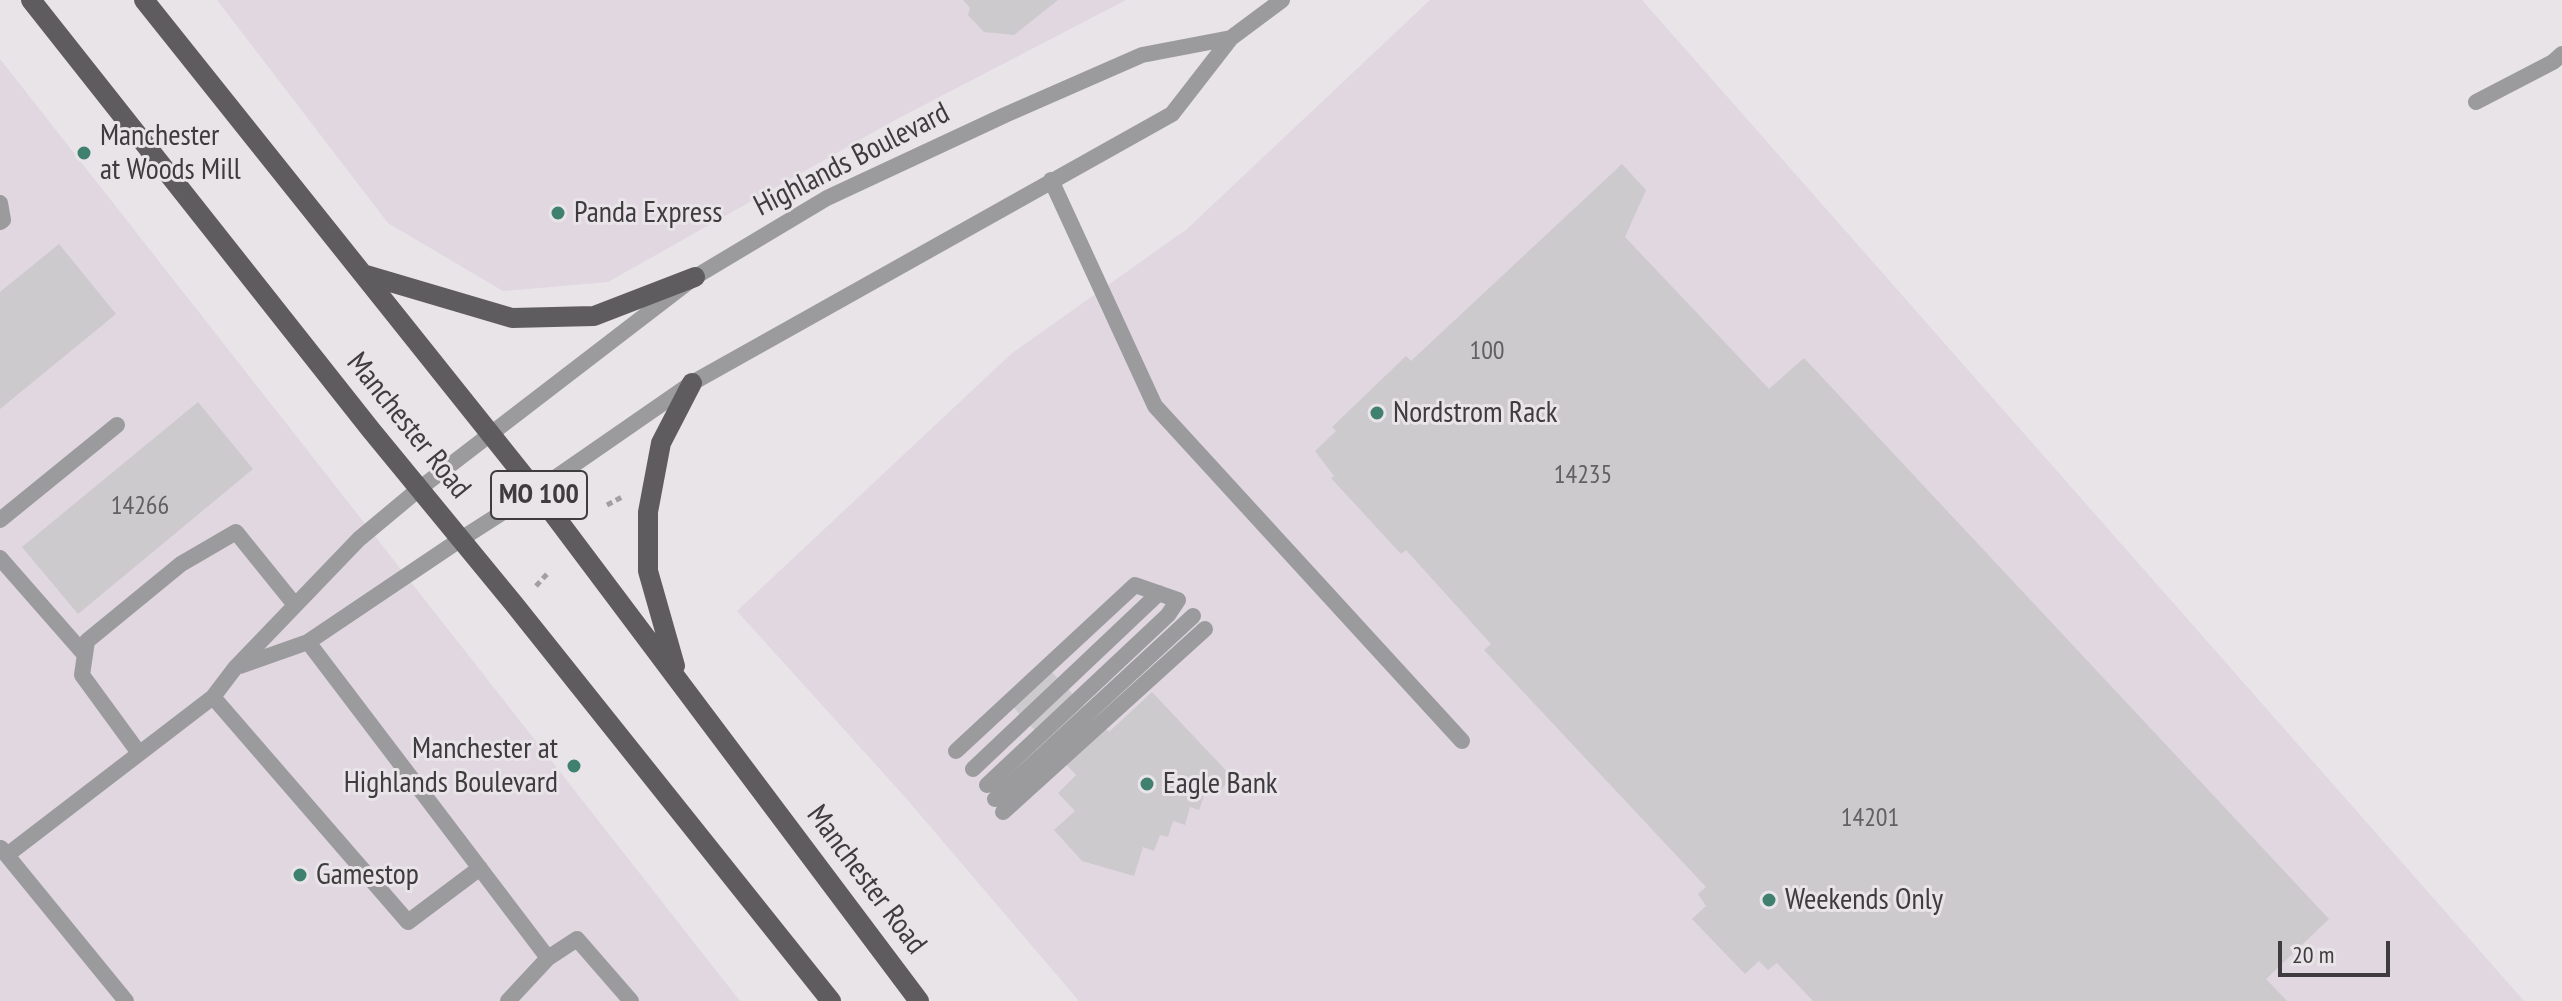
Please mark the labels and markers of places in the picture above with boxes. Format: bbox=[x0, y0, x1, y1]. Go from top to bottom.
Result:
place label: Manchester at Woods Mill bbox=[100, 118, 241, 188]
marker: Manchester at Woods Mill bbox=[75, 144, 93, 162]
place label: Panda Express bbox=[574, 195, 722, 231]
marker: Panda Express bbox=[549, 204, 567, 222]
place label: Nordstrom Rack bbox=[1393, 395, 1557, 431]
marker: Nordstrom Rack bbox=[1368, 404, 1386, 422]
place label: Manchester at Highlands Boulevard bbox=[344, 731, 558, 802]
marker: Manchester at Highlands Boulevard bbox=[565, 757, 583, 775]
place label: Eagle Bank bbox=[1163, 766, 1278, 802]
marker: Eagle Bank bbox=[1138, 775, 1156, 793]
place label: Gamestop bbox=[316, 857, 419, 893]
marker: Gamestop bbox=[291, 866, 309, 884]
place label: Weekends Only bbox=[1785, 882, 1943, 918]
marker: Weekends Only bbox=[1760, 891, 1778, 909]

